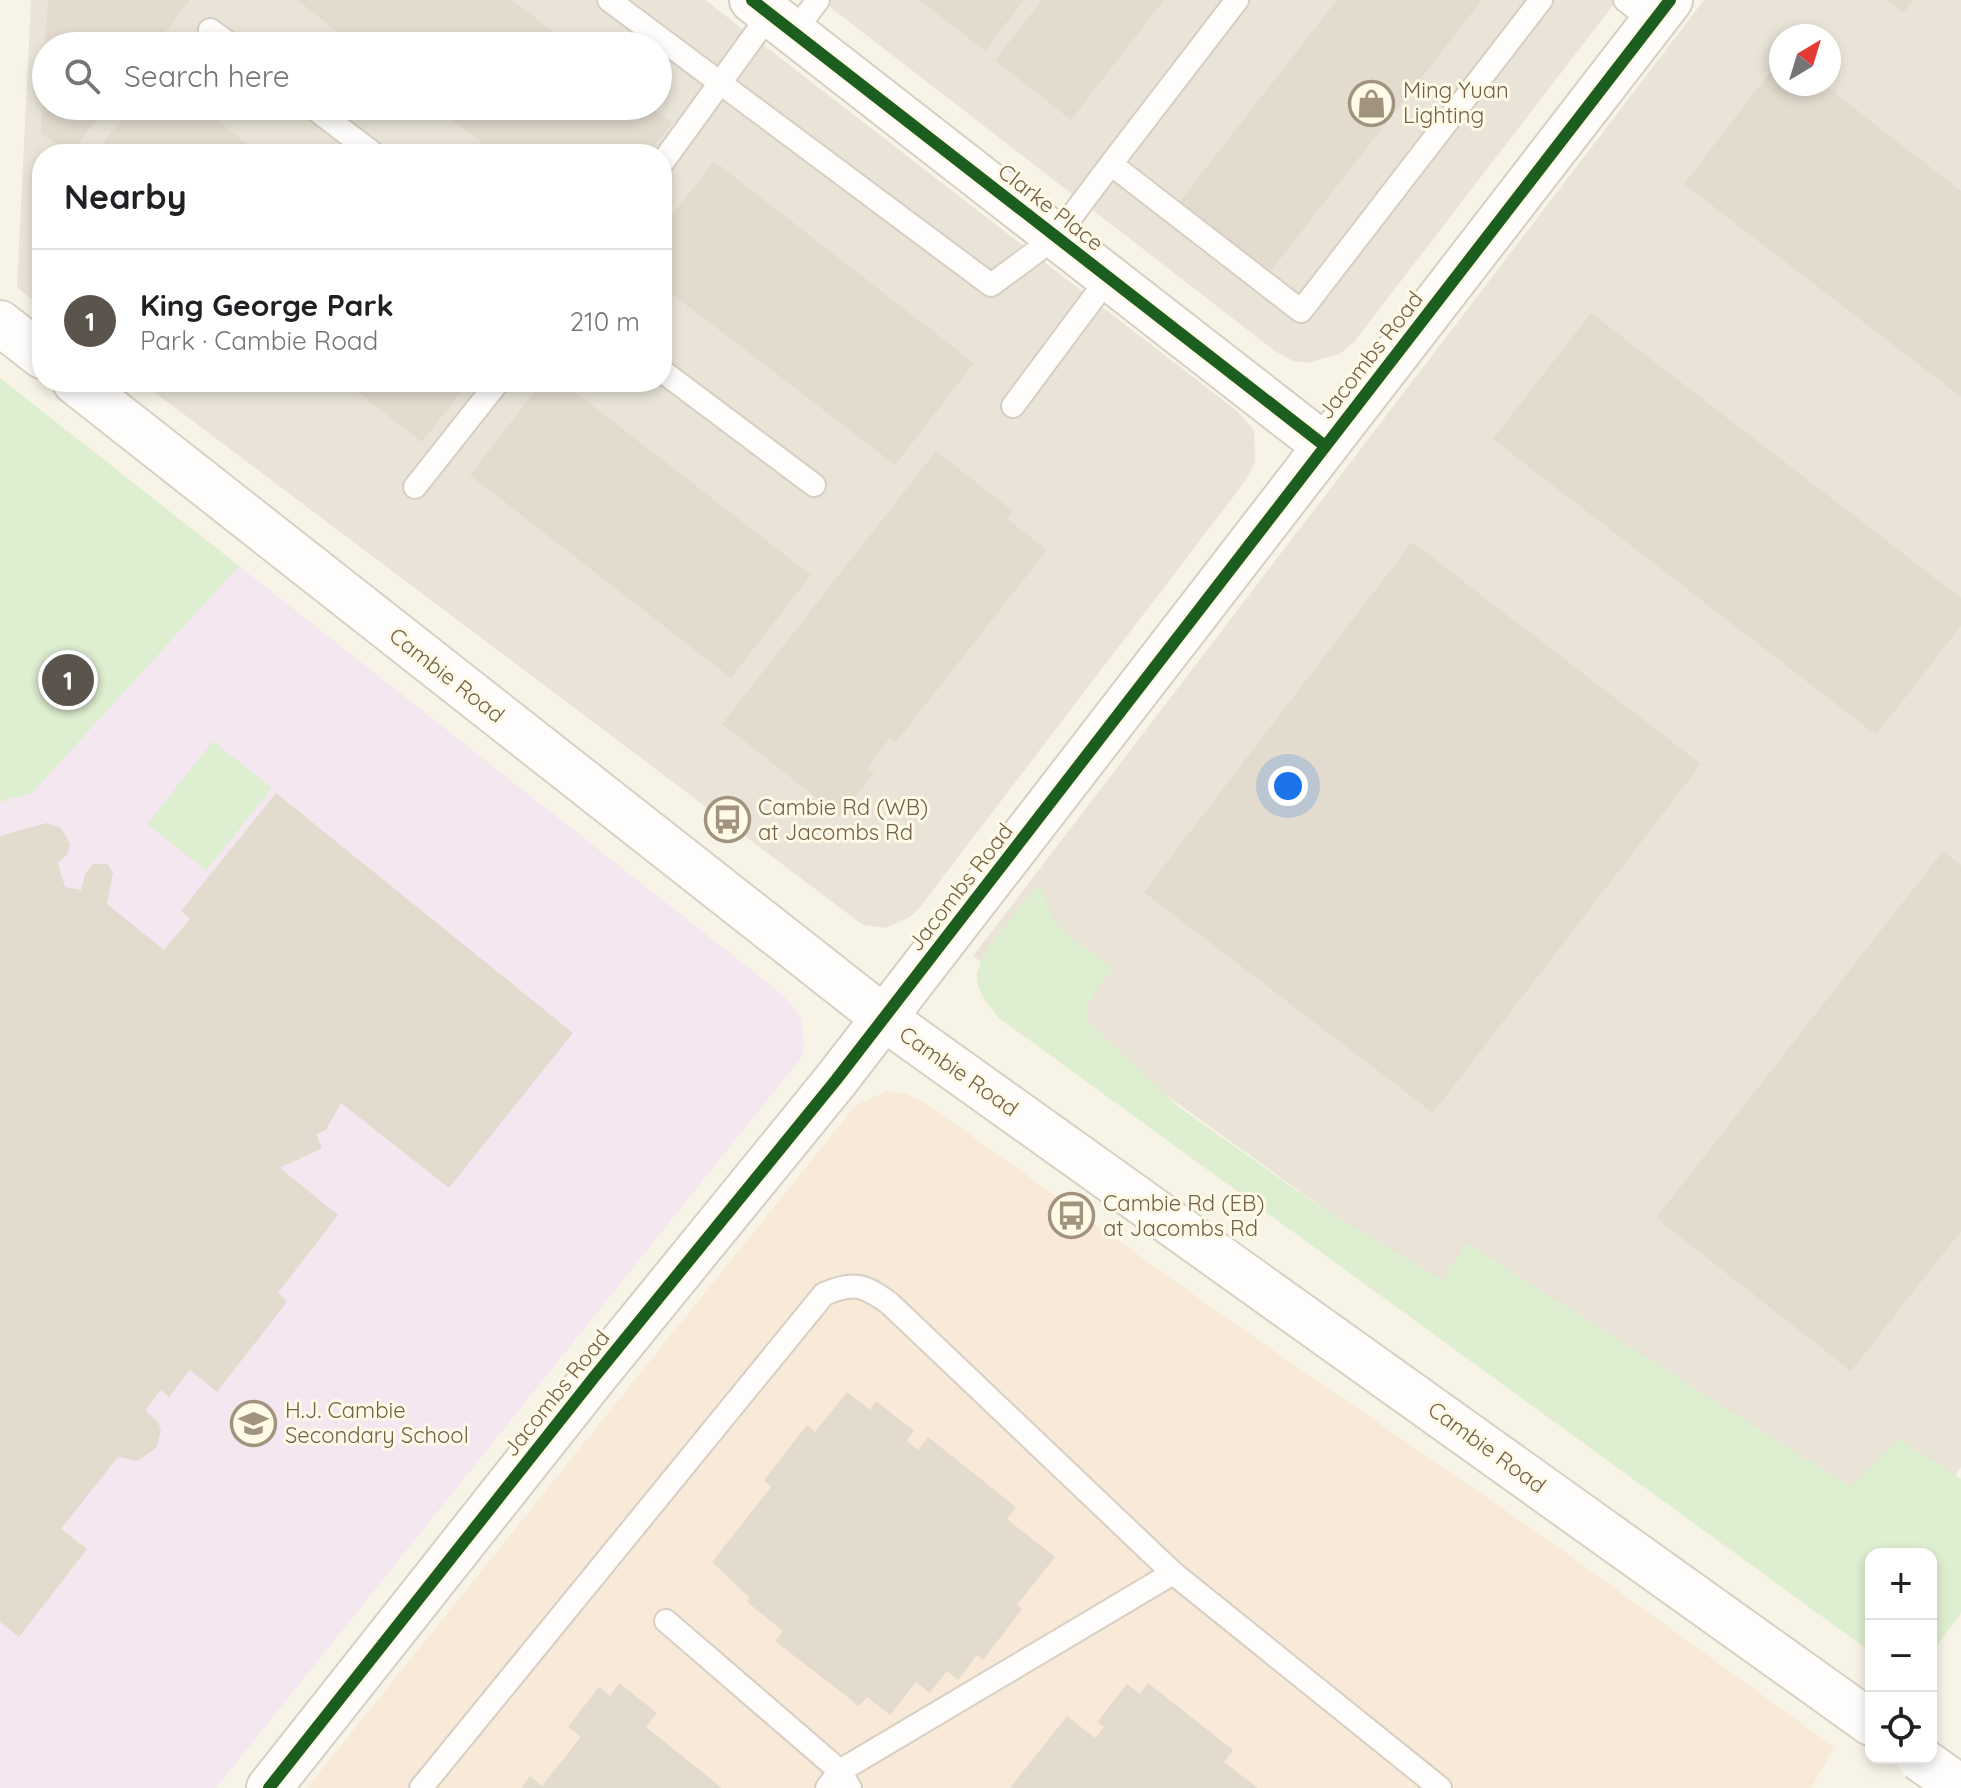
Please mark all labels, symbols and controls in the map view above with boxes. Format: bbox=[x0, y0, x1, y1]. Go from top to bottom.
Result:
north arrow bbox=[1769, 24, 1841, 96]
search box bbox=[32, 32, 672, 120]
icon: search bbox=[60, 54, 104, 98]
text: Search here bbox=[124, 57, 290, 95]
place label: Ming Yuan Lighting bbox=[1403, 76, 1509, 129]
shop icon: Ming Yuan Lighting bbox=[1348, 79, 1396, 127]
street label: Clarke Place bbox=[993, 157, 1109, 257]
text: Nearby bbox=[64, 175, 187, 218]
street label: Jacombs Road bbox=[1311, 285, 1429, 425]
text: King George Park bbox=[140, 286, 394, 324]
text: 1 bbox=[85, 305, 95, 338]
text: 210 m bbox=[570, 305, 640, 338]
text: Park · Cambie Road bbox=[140, 324, 378, 357]
street label: Cambie Road bbox=[384, 621, 510, 729]
pin: 1 bbox=[42, 650, 94, 710]
your location bbox=[1268, 766, 1308, 806]
place label: Cambie Rd (WB) at Jacombs Rd bbox=[758, 793, 928, 846]
bus stop icon: Cambie Rd (WB) at Jacombs Rd bbox=[703, 796, 751, 844]
street label: Jacombs Road bbox=[901, 817, 1019, 957]
street label: Cambie Road bbox=[894, 1020, 1024, 1122]
place label: Cambie Rd (EB) at Jacombs Rd bbox=[1103, 1189, 1264, 1242]
bus stop icon: Cambie Rd (EB) at Jacombs Rd bbox=[1048, 1192, 1096, 1240]
street label: Jacombs Road bbox=[496, 1324, 616, 1462]
street label: Cambie Road bbox=[1423, 1395, 1551, 1499]
place label: H.J. Cambie Secondary School bbox=[285, 1396, 469, 1449]
school or university icon: H.J. Cambie Secondary School bbox=[230, 1399, 278, 1447]
map controls bbox=[1865, 1548, 1937, 1764]
button: + bbox=[1865, 1548, 1937, 1620]
button: − bbox=[1865, 1620, 1937, 1692]
button: locate bbox=[1865, 1692, 1937, 1764]

